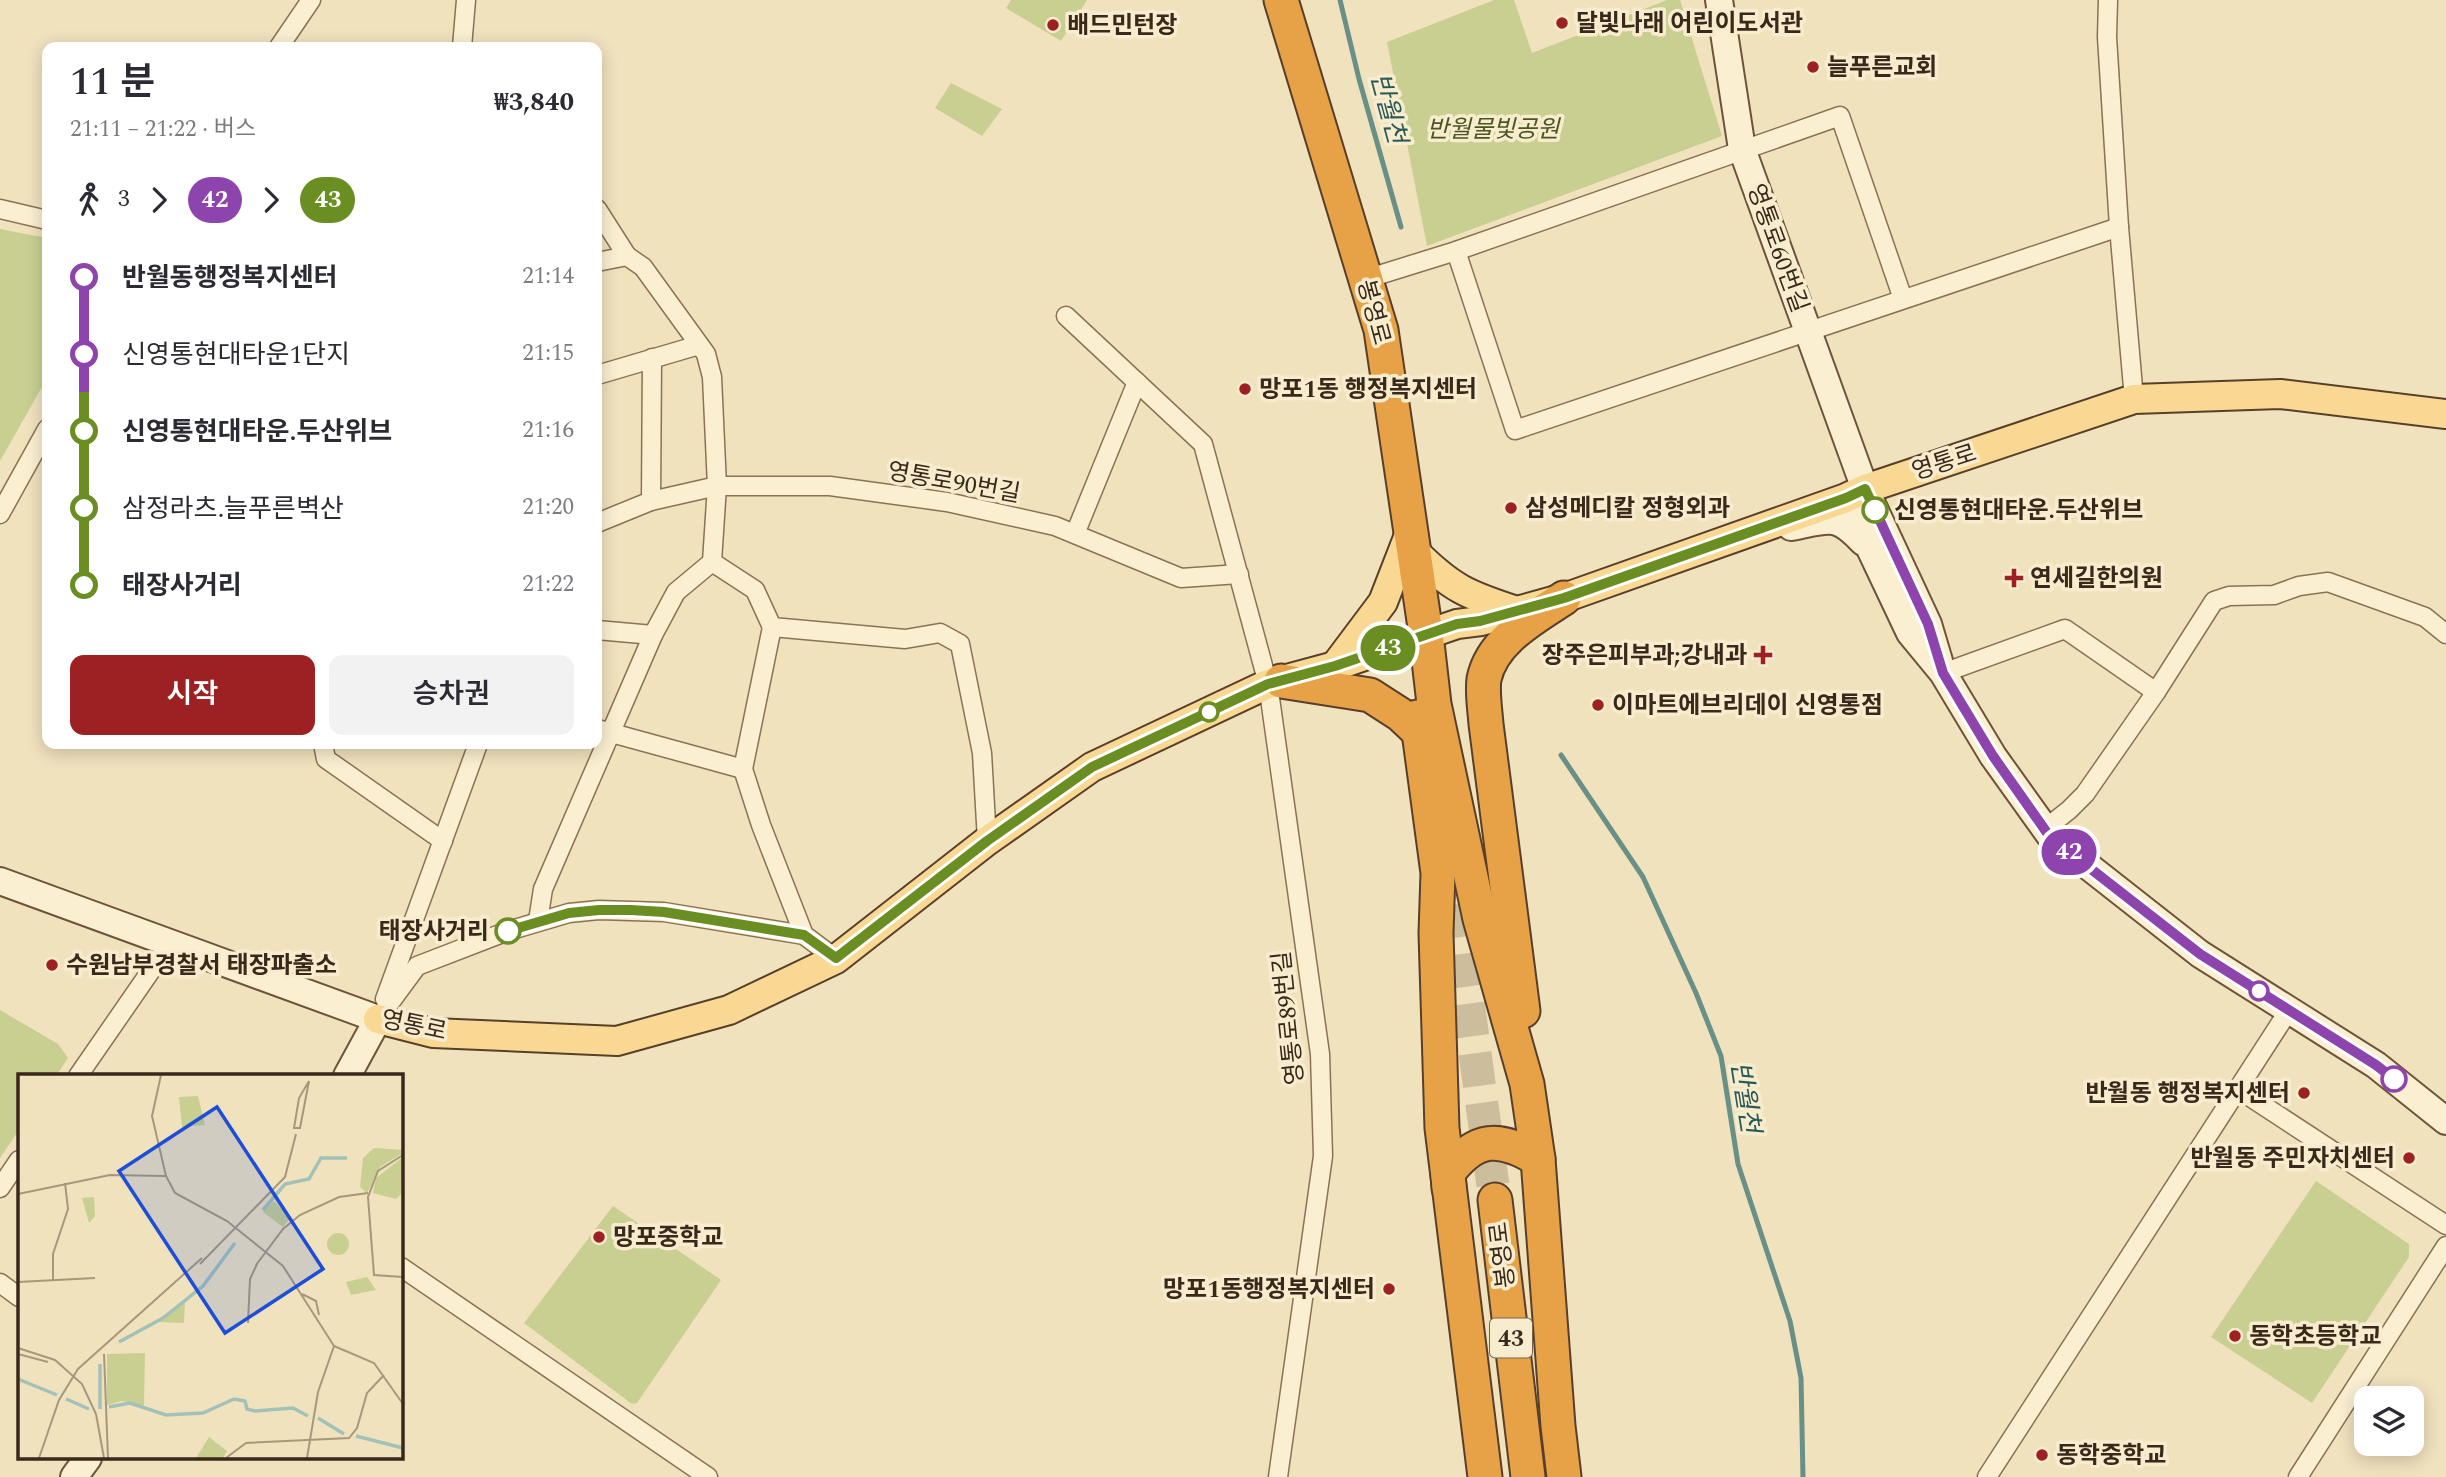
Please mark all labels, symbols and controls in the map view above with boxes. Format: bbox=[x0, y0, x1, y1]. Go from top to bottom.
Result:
place label: 달빛나래 어린이도서관 bbox=[1576, 6, 1803, 42]
place label: 배드민턴장 bbox=[1067, 8, 1177, 44]
marker: 달빛나래 어린이도서관 bbox=[1554, 15, 1570, 31]
marker: 배드민턴장 bbox=[1045, 17, 1061, 33]
place label: 늘푸른교회 bbox=[1827, 50, 1937, 86]
text: 11 분 bbox=[70, 54, 155, 112]
marker: 늘푸른교회 bbox=[1805, 59, 1821, 75]
water label: 반월천 bbox=[1359, 68, 1417, 151]
text: ₩3,840 bbox=[494, 82, 574, 122]
text: 21:11 – 21:22 · 버스 bbox=[70, 112, 256, 147]
park label: 반월물빛공원 bbox=[1427, 112, 1561, 148]
street label: 영통로60번길 bbox=[1737, 179, 1817, 318]
icon: walk bbox=[70, 181, 108, 219]
icon: forward bbox=[140, 181, 178, 219]
icon: forward bbox=[252, 181, 290, 219]
text: 3 bbox=[118, 182, 130, 217]
text: 42 bbox=[202, 182, 228, 218]
text: 43 bbox=[314, 182, 341, 218]
text: 반월동행정복지센터 bbox=[122, 258, 337, 298]
text: 21:14 bbox=[522, 259, 574, 294]
street label: 봉영로 bbox=[1347, 276, 1399, 349]
text: 신영통현대타운1단지 bbox=[122, 335, 350, 375]
text: 21:15 bbox=[522, 336, 574, 371]
place label: 망포1동 행정복지센터 bbox=[1259, 372, 1477, 408]
marker: 망포1동 행정복지센터 bbox=[1237, 381, 1253, 397]
text: 신영통현대타운.두산위브 bbox=[122, 412, 392, 452]
text: 21:16 bbox=[522, 413, 574, 448]
street label: 영통로 bbox=[1907, 436, 1981, 490]
street label: 영통로90번길 bbox=[885, 454, 1023, 512]
text: 삼정라츠.늘푸른벽산 bbox=[122, 489, 344, 529]
text: 21:20 bbox=[522, 490, 574, 525]
place label: 삼성메디칼 정형외과 bbox=[1525, 491, 1730, 527]
place label: 신영통현대타운.두산위브 bbox=[1894, 493, 2143, 529]
marker: 신영통현대타운.두산위브 bbox=[1862, 497, 1888, 523]
marker: 삼성메디칼 정형외과 bbox=[1503, 500, 1519, 516]
place label: 연세길한의원 bbox=[2030, 561, 2162, 597]
text: 태장사거리 bbox=[122, 566, 242, 606]
text: 21:22 bbox=[522, 567, 574, 602]
marker: 연세길한의원 bbox=[2004, 568, 2024, 588]
line badge: 43 bbox=[1356, 625, 1420, 671]
text: 43 bbox=[1375, 630, 1401, 666]
place label: 장주은피부과;강내과 bbox=[1542, 638, 1747, 674]
marker: 장주은피부과;강내과 bbox=[1753, 645, 1773, 665]
button: 시작 bbox=[70, 655, 315, 735]
button: 승차권 bbox=[329, 655, 574, 735]
place label: 이마트에브리데이 신영통점 bbox=[1612, 688, 1883, 724]
marker: 이마트에브리데이 신영통점 bbox=[1590, 697, 1606, 713]
unlabelled marker bbox=[1199, 702, 1219, 722]
line badge: 42 bbox=[2038, 829, 2100, 875]
text: 42 bbox=[2056, 834, 2082, 870]
place label: 태장사거리 bbox=[379, 914, 489, 950]
marker: 태장사거리 bbox=[495, 918, 521, 944]
place label: 수원남부경찰서 태장파출소 bbox=[66, 948, 337, 984]
street label: 영통로89번길 bbox=[1264, 949, 1314, 1087]
marker: 수원남부경찰서 태장파출소 bbox=[44, 957, 60, 973]
unlabelled marker bbox=[2249, 981, 2269, 1001]
street label: 영통로 bbox=[378, 1001, 450, 1050]
water label: 반월천 bbox=[1720, 1059, 1771, 1139]
unlabelled marker bbox=[2381, 1066, 2407, 1092]
inset map bbox=[18, 1074, 402, 1460]
place label: 반월동 행정복지센터 bbox=[2085, 1076, 2290, 1112]
marker: 반월동 행정복지센터 bbox=[2296, 1085, 2312, 1101]
place label: 반월동 주민자치센터 bbox=[2190, 1141, 2395, 1177]
marker: 반월동 주민자치센터 bbox=[2401, 1150, 2417, 1166]
place label: 망포중학교 bbox=[613, 1220, 723, 1256]
street label: 봉영로 bbox=[1481, 1220, 1525, 1290]
marker: 망포중학교 bbox=[591, 1229, 607, 1245]
place label: 망포1동행정복지센터 bbox=[1163, 1272, 1375, 1308]
marker: 망포1동행정복지센터 bbox=[1381, 1281, 1397, 1297]
road number: 43 bbox=[1490, 1318, 1532, 1358]
place label: 동학초등학교 bbox=[2249, 1319, 2381, 1355]
marker: 동학초등학교 bbox=[2227, 1328, 2243, 1344]
map controls bbox=[2354, 1386, 2424, 1456]
button: layers bbox=[2354, 1386, 2424, 1456]
place label: 동학중학교 bbox=[2056, 1438, 2166, 1474]
marker: 동학중학교 bbox=[2034, 1447, 2050, 1463]

